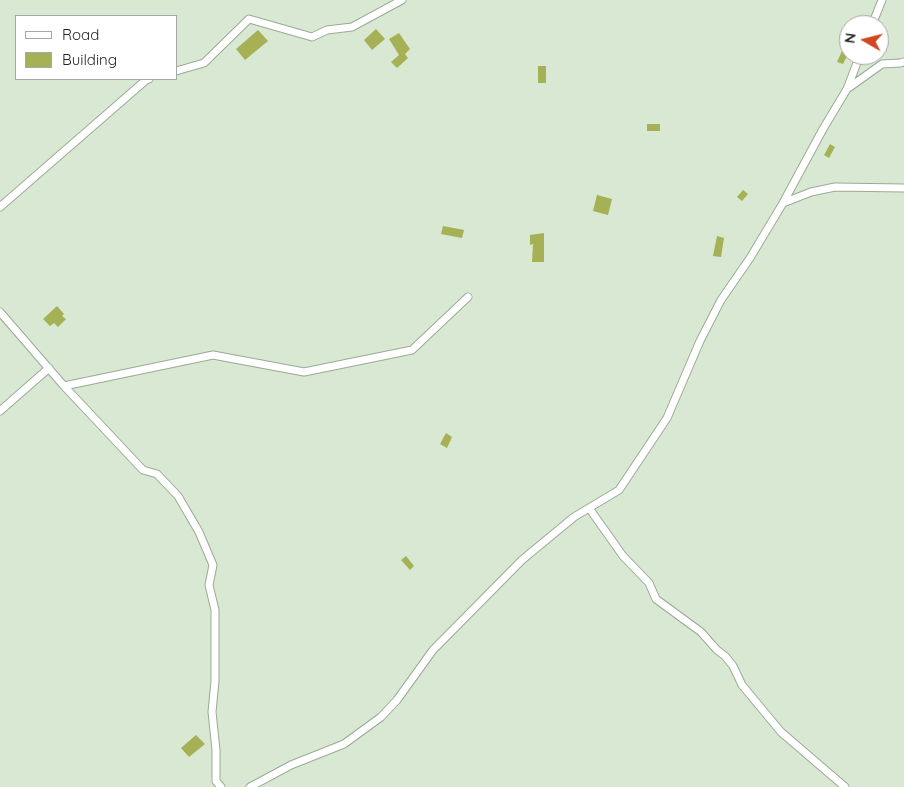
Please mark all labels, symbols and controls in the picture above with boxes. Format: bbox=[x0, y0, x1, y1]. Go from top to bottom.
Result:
legend bbox=[15, 15, 178, 80]
north arrow bbox=[839, 15, 889, 65]
text: Road bbox=[62, 25, 99, 44]
text: N bbox=[841, 32, 860, 44]
text: Building bbox=[62, 50, 117, 69]

